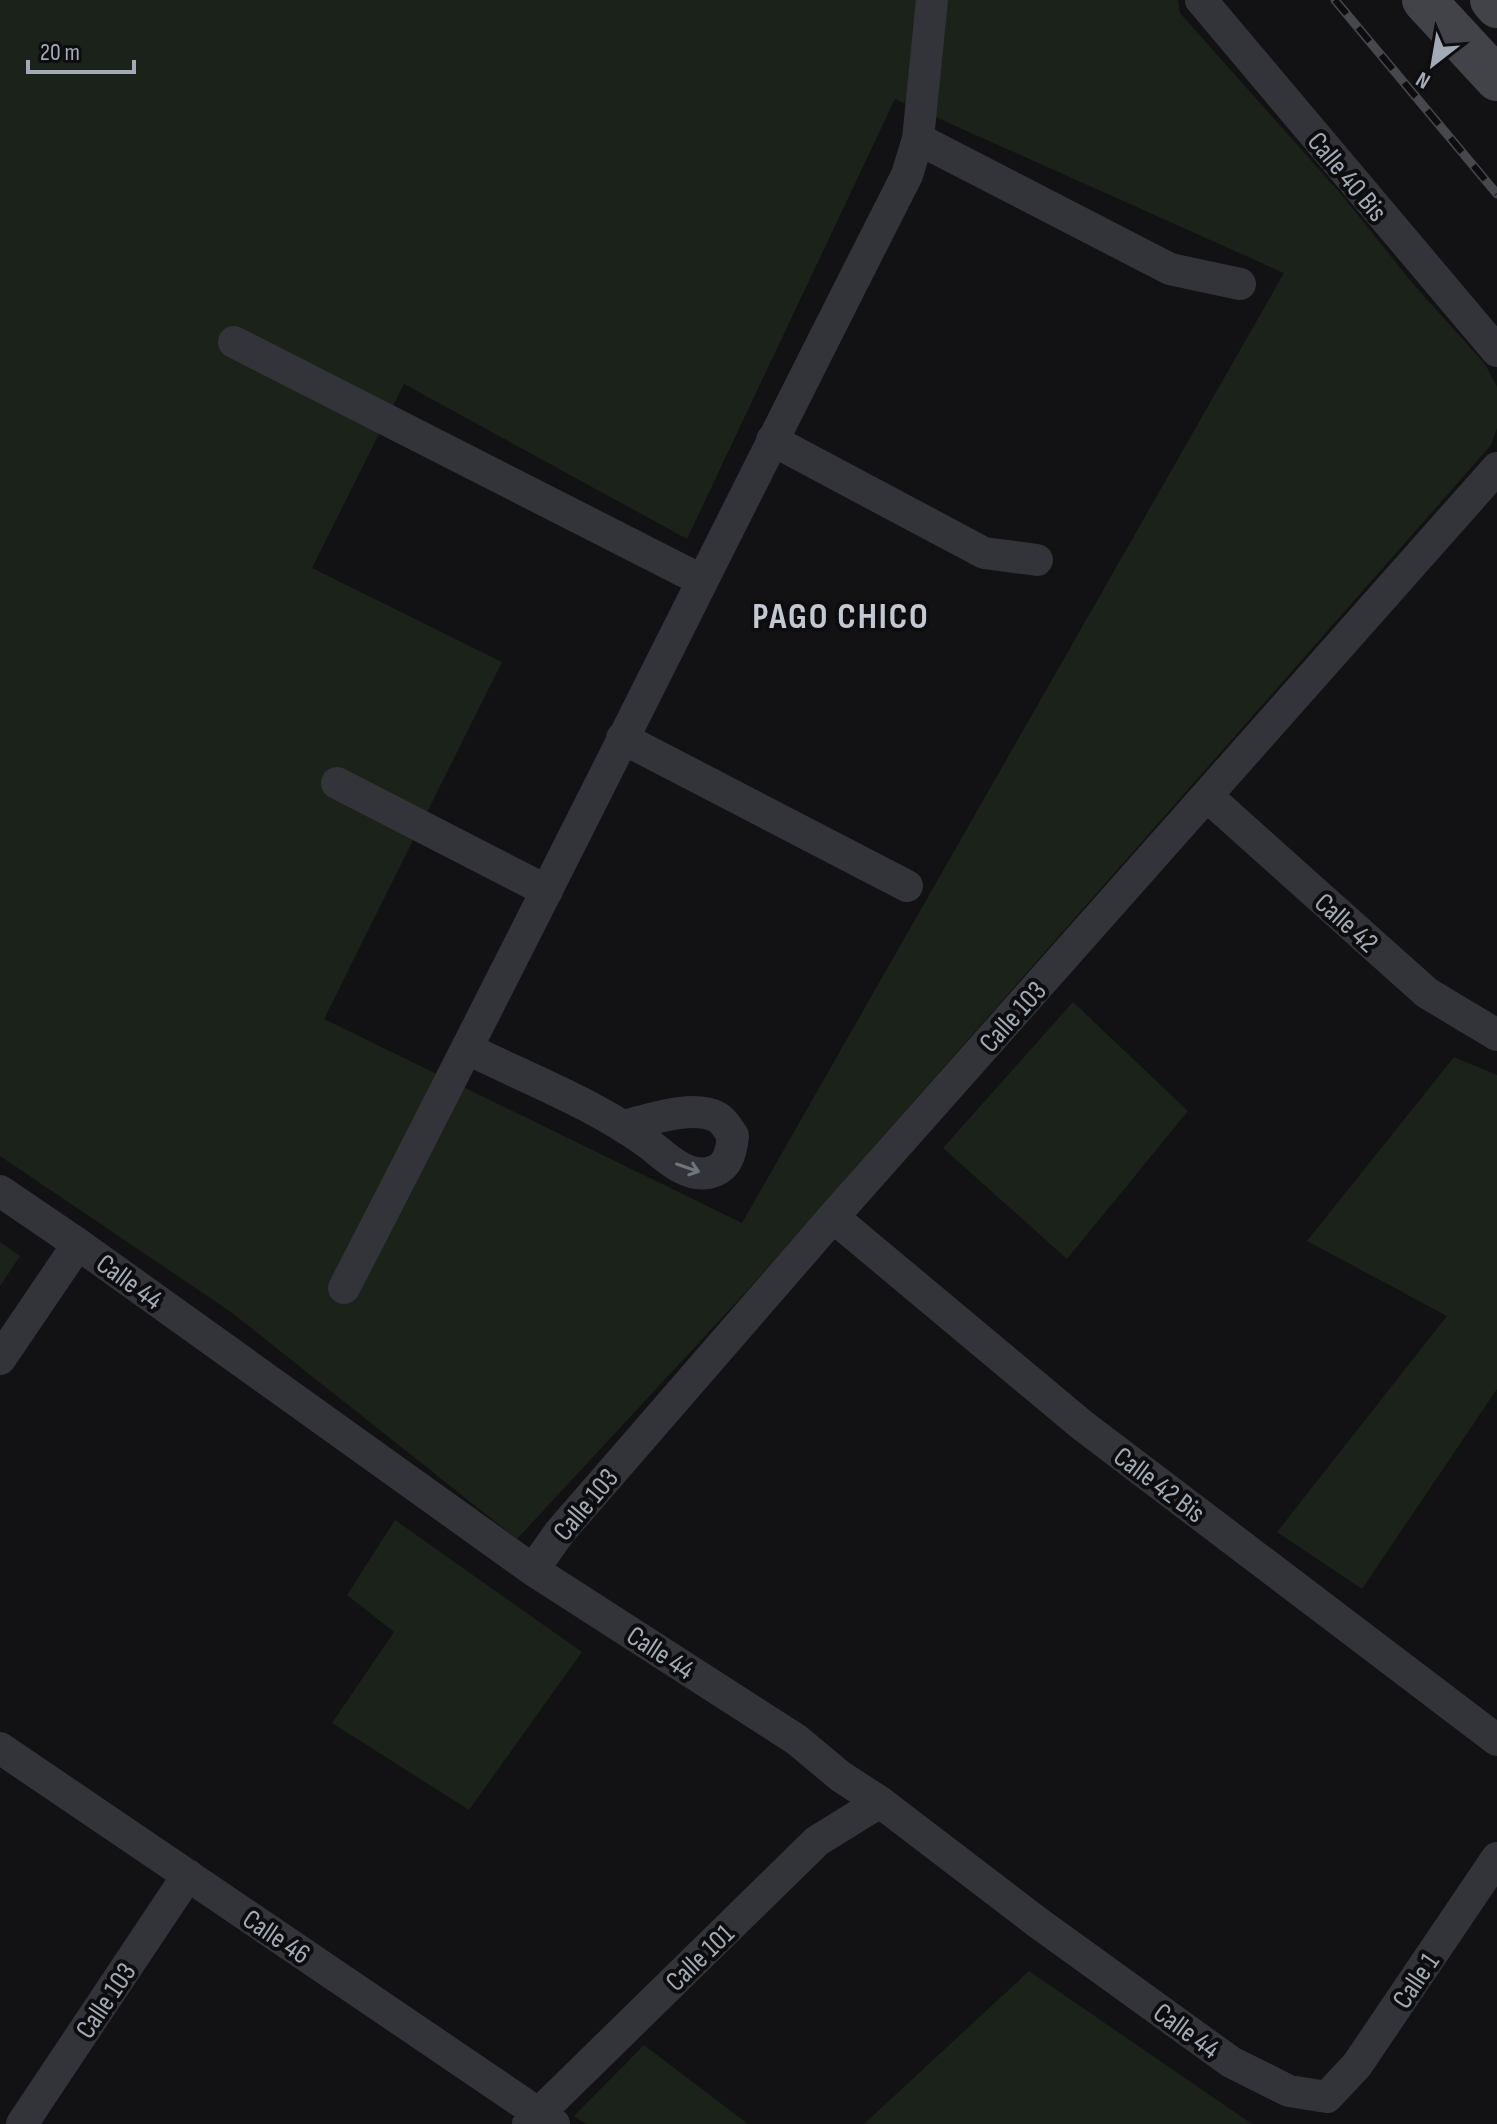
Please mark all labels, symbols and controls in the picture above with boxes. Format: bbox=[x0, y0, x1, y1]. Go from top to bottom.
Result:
scale bar bbox=[28, 24, 134, 74]
north arrow bbox=[1393, 24, 1473, 104]
text: 20 m bbox=[40, 38, 80, 67]
text: N bbox=[1411, 65, 1435, 94]
street label: Calle 40 Bis bbox=[1300, 126, 1394, 228]
district label: PAGO CHICO bbox=[752, 596, 930, 639]
street label: Calle 42 bbox=[1308, 886, 1384, 960]
street label: Calle 103 bbox=[973, 975, 1053, 1059]
one-way arrow bbox=[675, 1162, 700, 1177]
street label: Calle 44 bbox=[90, 1247, 169, 1317]
street label: Calle 42 Bis bbox=[1107, 1440, 1211, 1530]
street label: Calle 103 bbox=[547, 1462, 626, 1548]
street label: Calle 44 bbox=[620, 1619, 700, 1687]
street label: Calle 46 bbox=[236, 1903, 316, 1972]
street label: Calle 101 bbox=[659, 1918, 741, 1998]
street label: Calle 1 bbox=[1386, 1947, 1447, 2015]
street label: Calle 103 bbox=[69, 1957, 143, 2045]
street label: Calle 44 bbox=[1147, 1996, 1226, 2066]

